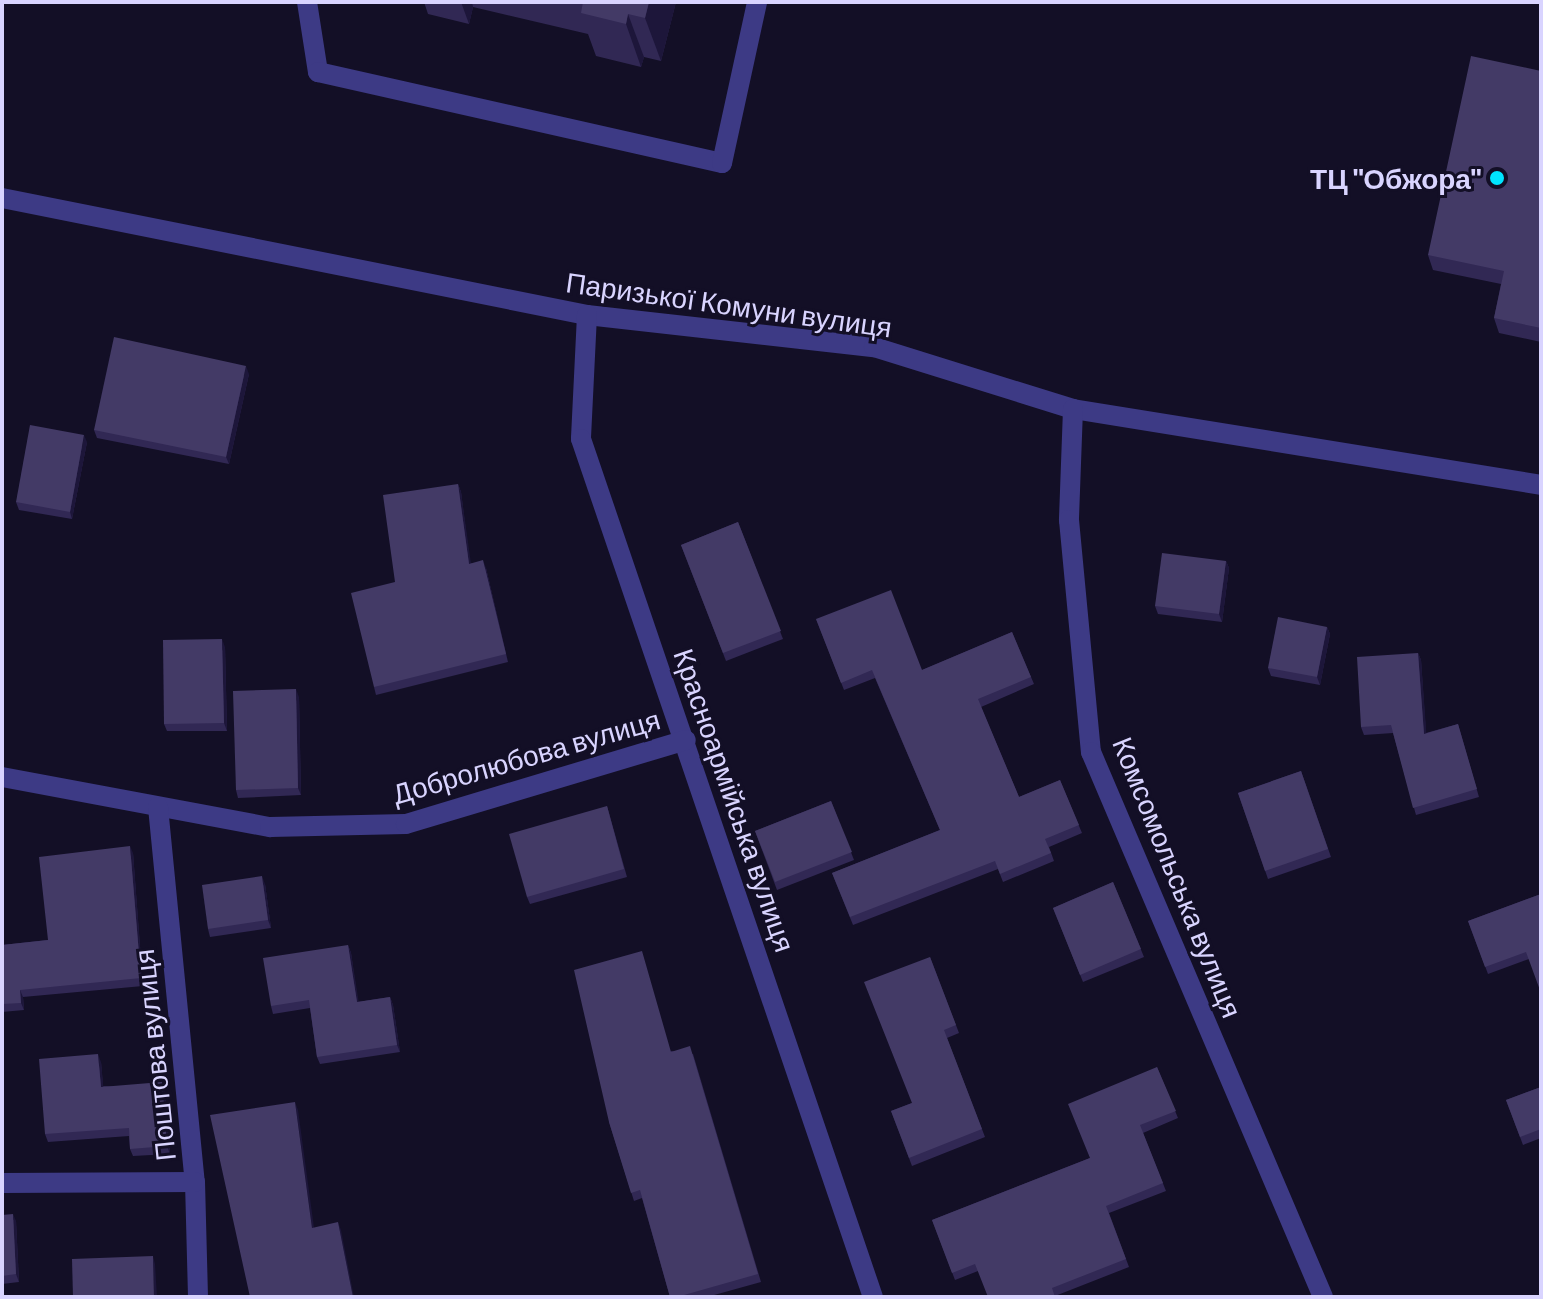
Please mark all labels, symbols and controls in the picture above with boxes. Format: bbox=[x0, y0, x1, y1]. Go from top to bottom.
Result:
place label: ТЦ "Обжора" bbox=[1310, 161, 1481, 195]
marker: ТЦ "Обжора" bbox=[1488, 169, 1506, 187]
street label: Паризької Комуни вулиця bbox=[564, 264, 894, 344]
street label: Красноармійська вулиця bbox=[667, 644, 803, 956]
street label: Добролюбова вулиця bbox=[388, 702, 664, 810]
street label: Комсомольська вулиця bbox=[1106, 732, 1250, 1022]
street label: Поштова вулиця bbox=[126, 947, 182, 1163]

